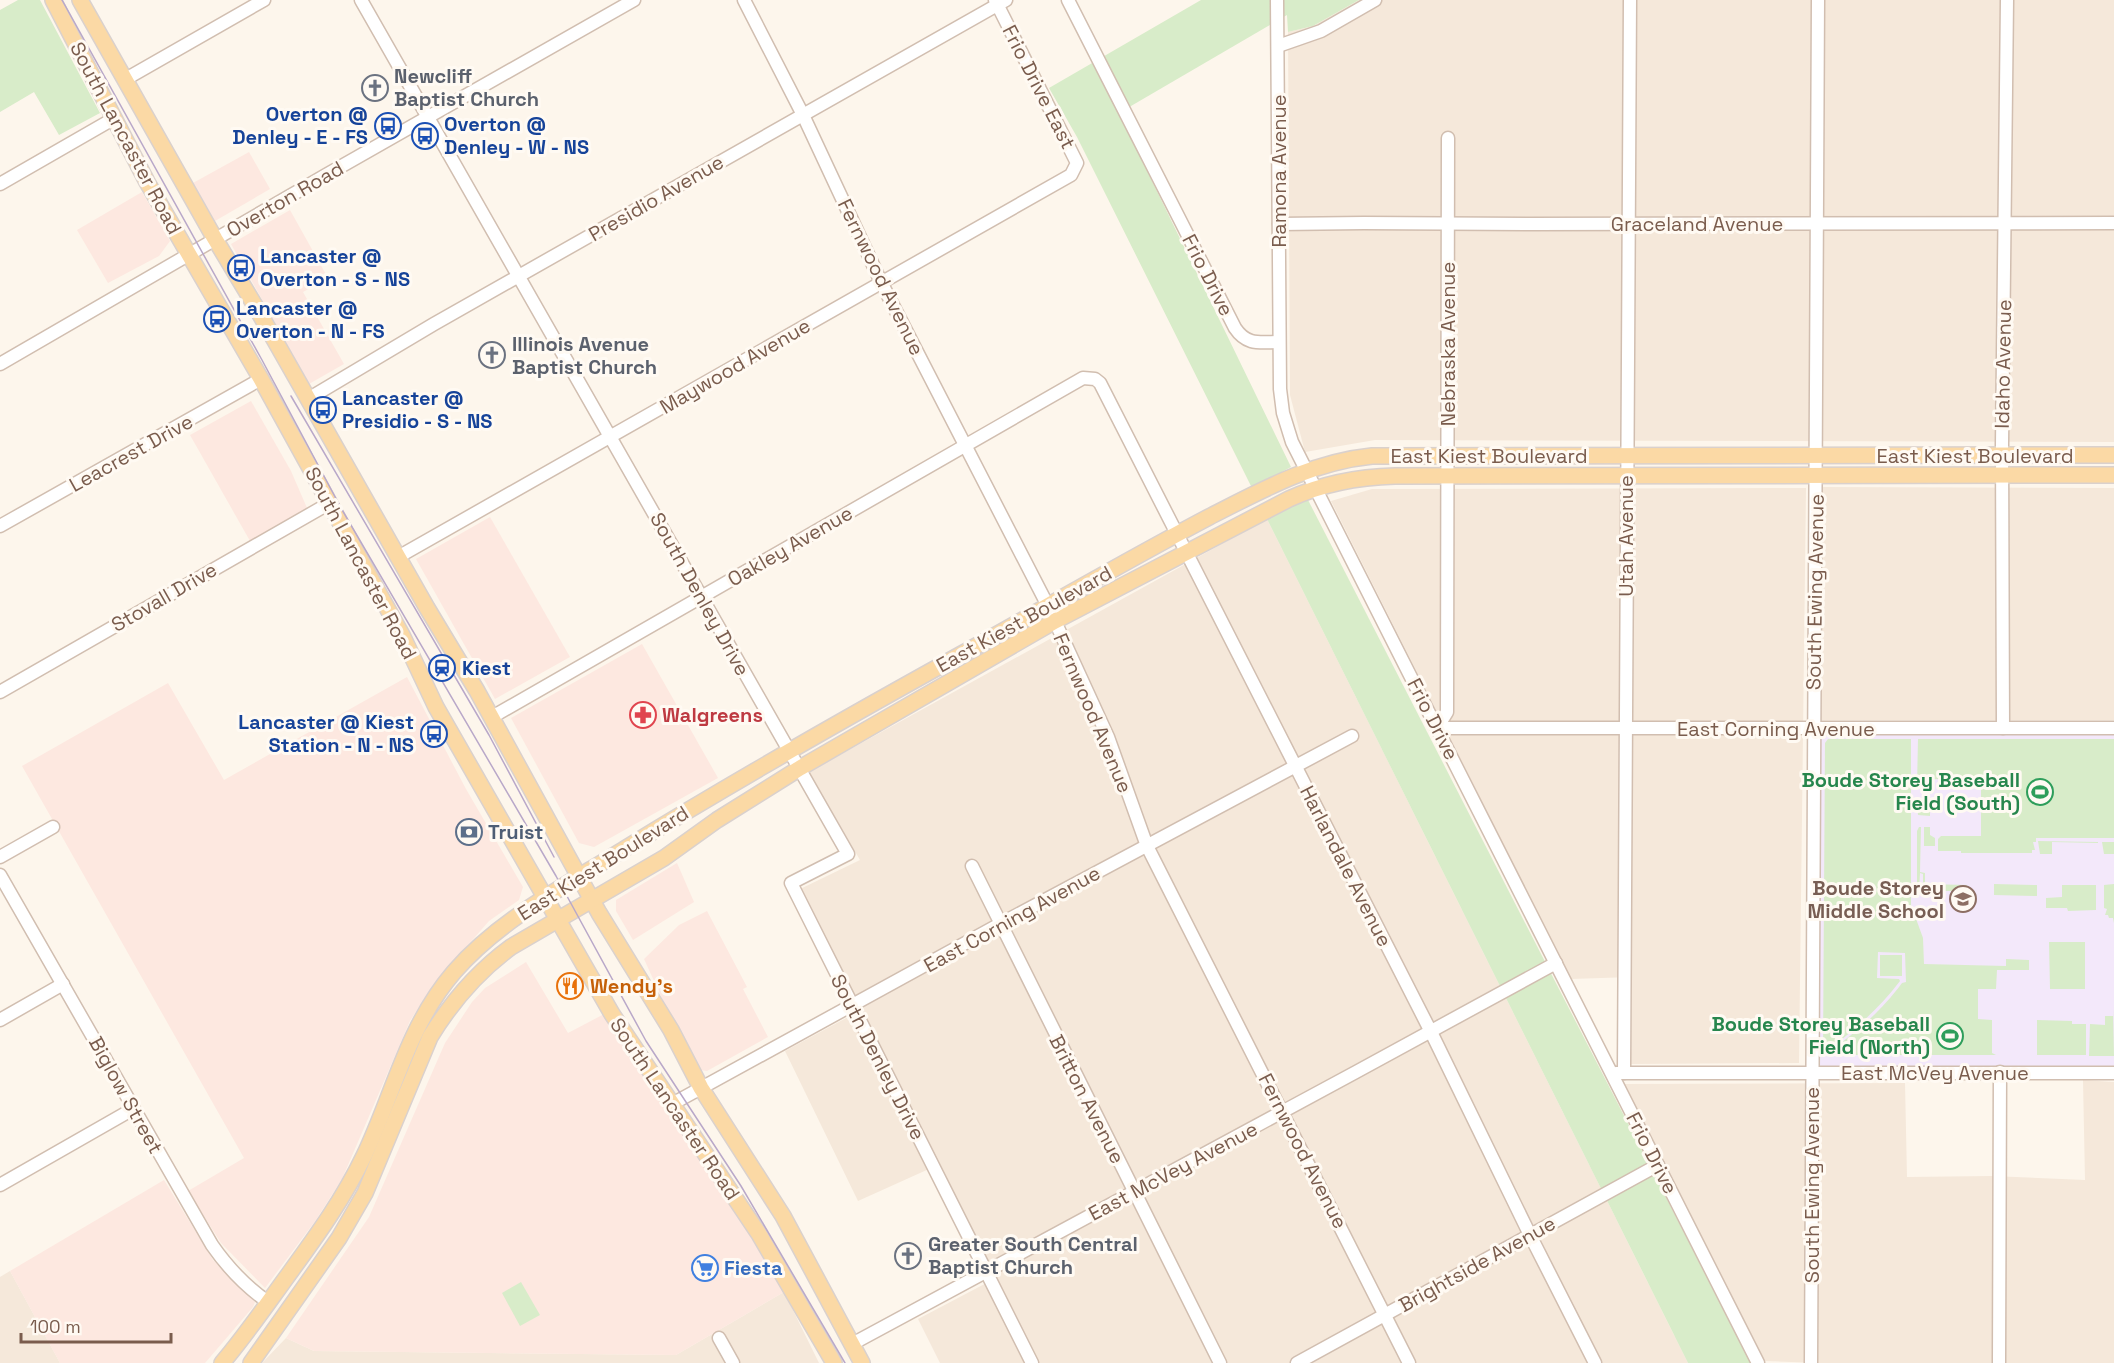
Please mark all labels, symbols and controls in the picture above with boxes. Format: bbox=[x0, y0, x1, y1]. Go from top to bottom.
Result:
street label: Frio Drive East bbox=[997, 21, 1081, 153]
street label: South Lancaster Road bbox=[64, 37, 188, 239]
place label: Newcliff Baptist Church bbox=[394, 63, 539, 112]
church icon: Newcliff Baptist Church bbox=[360, 73, 390, 103]
street label: Ramona Avenue bbox=[1266, 95, 1292, 247]
place label: Overton @ Denley - E - FS bbox=[232, 101, 368, 150]
bus stop icon: Overton @ Denley - E - FS bbox=[373, 111, 403, 141]
place label: Overton @ Denley - W - NS bbox=[444, 111, 589, 160]
bus stop icon: Overton @ Denley - W - NS bbox=[410, 121, 440, 151]
street label: Presidio Avenue bbox=[584, 149, 728, 247]
street label: Overton Road bbox=[222, 155, 348, 243]
street label: Fernwood Avenue bbox=[832, 194, 930, 360]
street label: Graceland Avenue bbox=[1611, 211, 1783, 237]
street label: Frio Drive bbox=[1176, 230, 1240, 320]
place label: Lancaster @ Overton - S - NS bbox=[260, 243, 410, 292]
bus stop icon: Lancaster @ Overton - S - NS bbox=[226, 253, 256, 283]
street label: Nebraska Avenue bbox=[1435, 262, 1461, 426]
place label: Lancaster @ Overton - N - FS bbox=[236, 295, 385, 344]
street label: Idaho Avenue bbox=[1989, 299, 2017, 429]
bus stop icon: Lancaster @ Overton - N - FS bbox=[202, 304, 232, 334]
street label: Maywood Avenue bbox=[655, 312, 815, 420]
place label: Illinois Avenue Baptist Church bbox=[512, 331, 657, 380]
church icon: Illinois Avenue Baptist Church bbox=[477, 340, 507, 370]
place label: Lancaster @ Presidio - S - NS bbox=[342, 385, 492, 434]
bus stop icon: Lancaster @ Presidio - S - NS bbox=[308, 395, 338, 425]
street label: Leacrest Drive bbox=[65, 408, 197, 498]
street label: East Kiest Boulevard bbox=[1390, 443, 1588, 469]
street label: East Kiest Boulevard bbox=[1876, 443, 2074, 469]
street label: South Lancaster Road bbox=[299, 462, 423, 664]
street label: Utah Avenue bbox=[1613, 475, 1639, 597]
street label: South Ewing Avenue bbox=[1800, 494, 1830, 690]
street label: Oakley Avenue bbox=[723, 500, 857, 592]
street label: South Denley Drive bbox=[644, 508, 756, 680]
street label: Stovall Drive bbox=[106, 556, 222, 638]
street label: East Kiest Boulevard bbox=[931, 560, 1117, 678]
street label: Fernwood Avenue bbox=[1048, 629, 1138, 797]
station icon: Kiest bbox=[427, 653, 457, 683]
place label: Kiest bbox=[462, 655, 511, 681]
street label: Frio Drive bbox=[1401, 674, 1465, 764]
pharmacy icon: Walgreens bbox=[628, 700, 658, 730]
place label: Walgreens bbox=[662, 702, 763, 728]
place label: Lancaster @ Kiest Station - N - NS bbox=[238, 709, 414, 758]
street label: East Corning Avenue bbox=[1677, 716, 1875, 742]
bus stop icon: Lancaster @ Kiest Station - N - NS bbox=[419, 719, 449, 749]
place label: Boude Storey Baseball Field (South) bbox=[1801, 767, 2020, 816]
sports icon: Boude Storey Baseball Field (South) bbox=[2025, 777, 2055, 807]
street label: Harlandale Avenue bbox=[1294, 781, 1398, 951]
street label: East Kiest Boulevard bbox=[513, 800, 693, 926]
bank icon: Truist bbox=[454, 817, 484, 847]
place label: Truist bbox=[488, 819, 543, 845]
street label: East Corning Avenue bbox=[919, 860, 1105, 978]
place label: Boude Storey Middle School bbox=[1808, 875, 1944, 924]
school or university icon: Boude Storey Middle School bbox=[1948, 884, 1978, 914]
street label: South Denley Drive bbox=[825, 970, 931, 1144]
restaurant icon: Wendy's bbox=[555, 971, 585, 1001]
place label: Wendy's bbox=[590, 973, 673, 999]
place label: Boude Storey Baseball Field (North) bbox=[1711, 1011, 1930, 1060]
street label: South Lancaster Road bbox=[604, 1013, 746, 1205]
sports icon: Boude Storey Baseball Field (North) bbox=[1935, 1021, 1965, 1051]
street label: Britton Avenue bbox=[1043, 1030, 1131, 1168]
street label: Biglow Street bbox=[83, 1032, 169, 1158]
street label: East McVey Avenue bbox=[1841, 1060, 2029, 1086]
street label: Fernwood Avenue bbox=[1253, 1069, 1353, 1233]
street label: South Ewing Avenue bbox=[1799, 1087, 1825, 1283]
street label: Frio Drive bbox=[1620, 1108, 1684, 1198]
street label: East McVey Avenue bbox=[1084, 1115, 1262, 1227]
street label: Brightside Avenue bbox=[1394, 1210, 1560, 1318]
place label: Greater South Central Baptist Church bbox=[928, 1231, 1138, 1280]
church icon: Greater South Central Baptist Church bbox=[893, 1241, 923, 1271]
supermarket icon: Fiesta bbox=[690, 1253, 720, 1283]
place label: Fiesta bbox=[724, 1255, 783, 1281]
scale bar bbox=[21, 1306, 171, 1344]
text: 100 m bbox=[30, 1315, 81, 1338]

